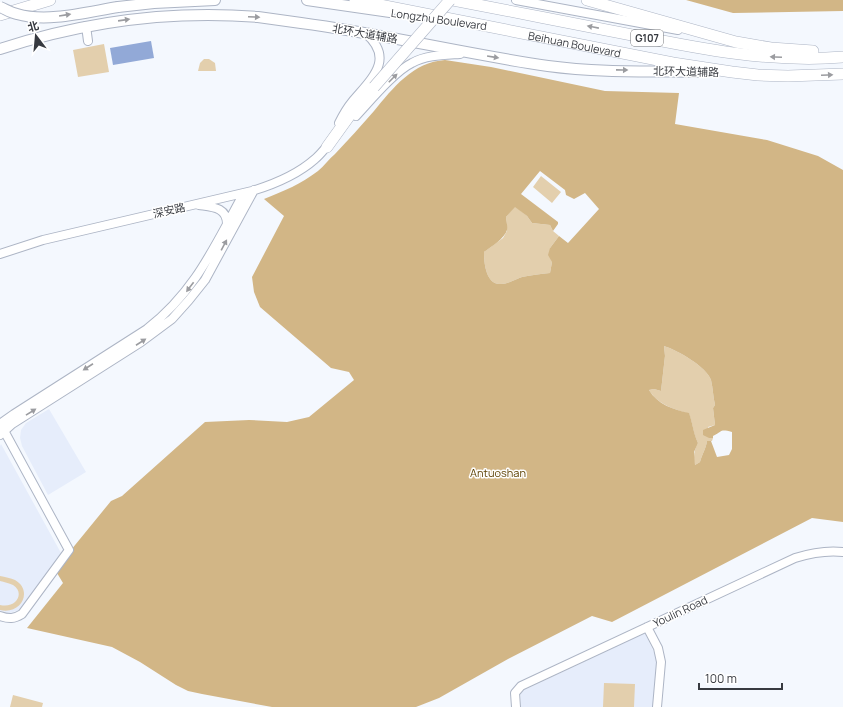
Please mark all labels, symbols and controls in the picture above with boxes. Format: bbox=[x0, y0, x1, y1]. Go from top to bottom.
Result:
street label: Longzhu Boulevard bbox=[390, 5, 488, 33]
one-way arrow bbox=[59, 12, 71, 18]
one-way arrow bbox=[248, 14, 260, 21]
north arrow bbox=[16, 16, 56, 56]
text: 北 bbox=[26, 17, 40, 35]
one-way arrow bbox=[118, 17, 130, 23]
street label: 北环大道辅路 bbox=[331, 20, 399, 46]
one-way arrow bbox=[586, 24, 599, 30]
street label: Beihuan Boulevard bbox=[527, 27, 622, 60]
road number: G107 bbox=[631, 30, 663, 46]
one-way arrow bbox=[486, 54, 499, 60]
one-way arrow bbox=[769, 54, 782, 60]
street label: 北环大道辅路 bbox=[653, 63, 719, 79]
one-way arrow bbox=[616, 67, 629, 73]
one-way arrow bbox=[821, 71, 833, 78]
one-way arrow bbox=[388, 73, 398, 83]
street label: 深安路 bbox=[151, 199, 187, 221]
one-way arrow bbox=[221, 239, 227, 251]
one-way arrow bbox=[186, 282, 194, 293]
one-way arrow bbox=[136, 338, 146, 346]
one-way arrow bbox=[83, 363, 93, 371]
one-way arrow bbox=[26, 408, 36, 416]
park label: Antuoshan bbox=[470, 465, 526, 480]
street label: Youlin Road bbox=[650, 592, 710, 630]
scale bar bbox=[699, 665, 782, 691]
text: 100 m bbox=[705, 670, 737, 687]

